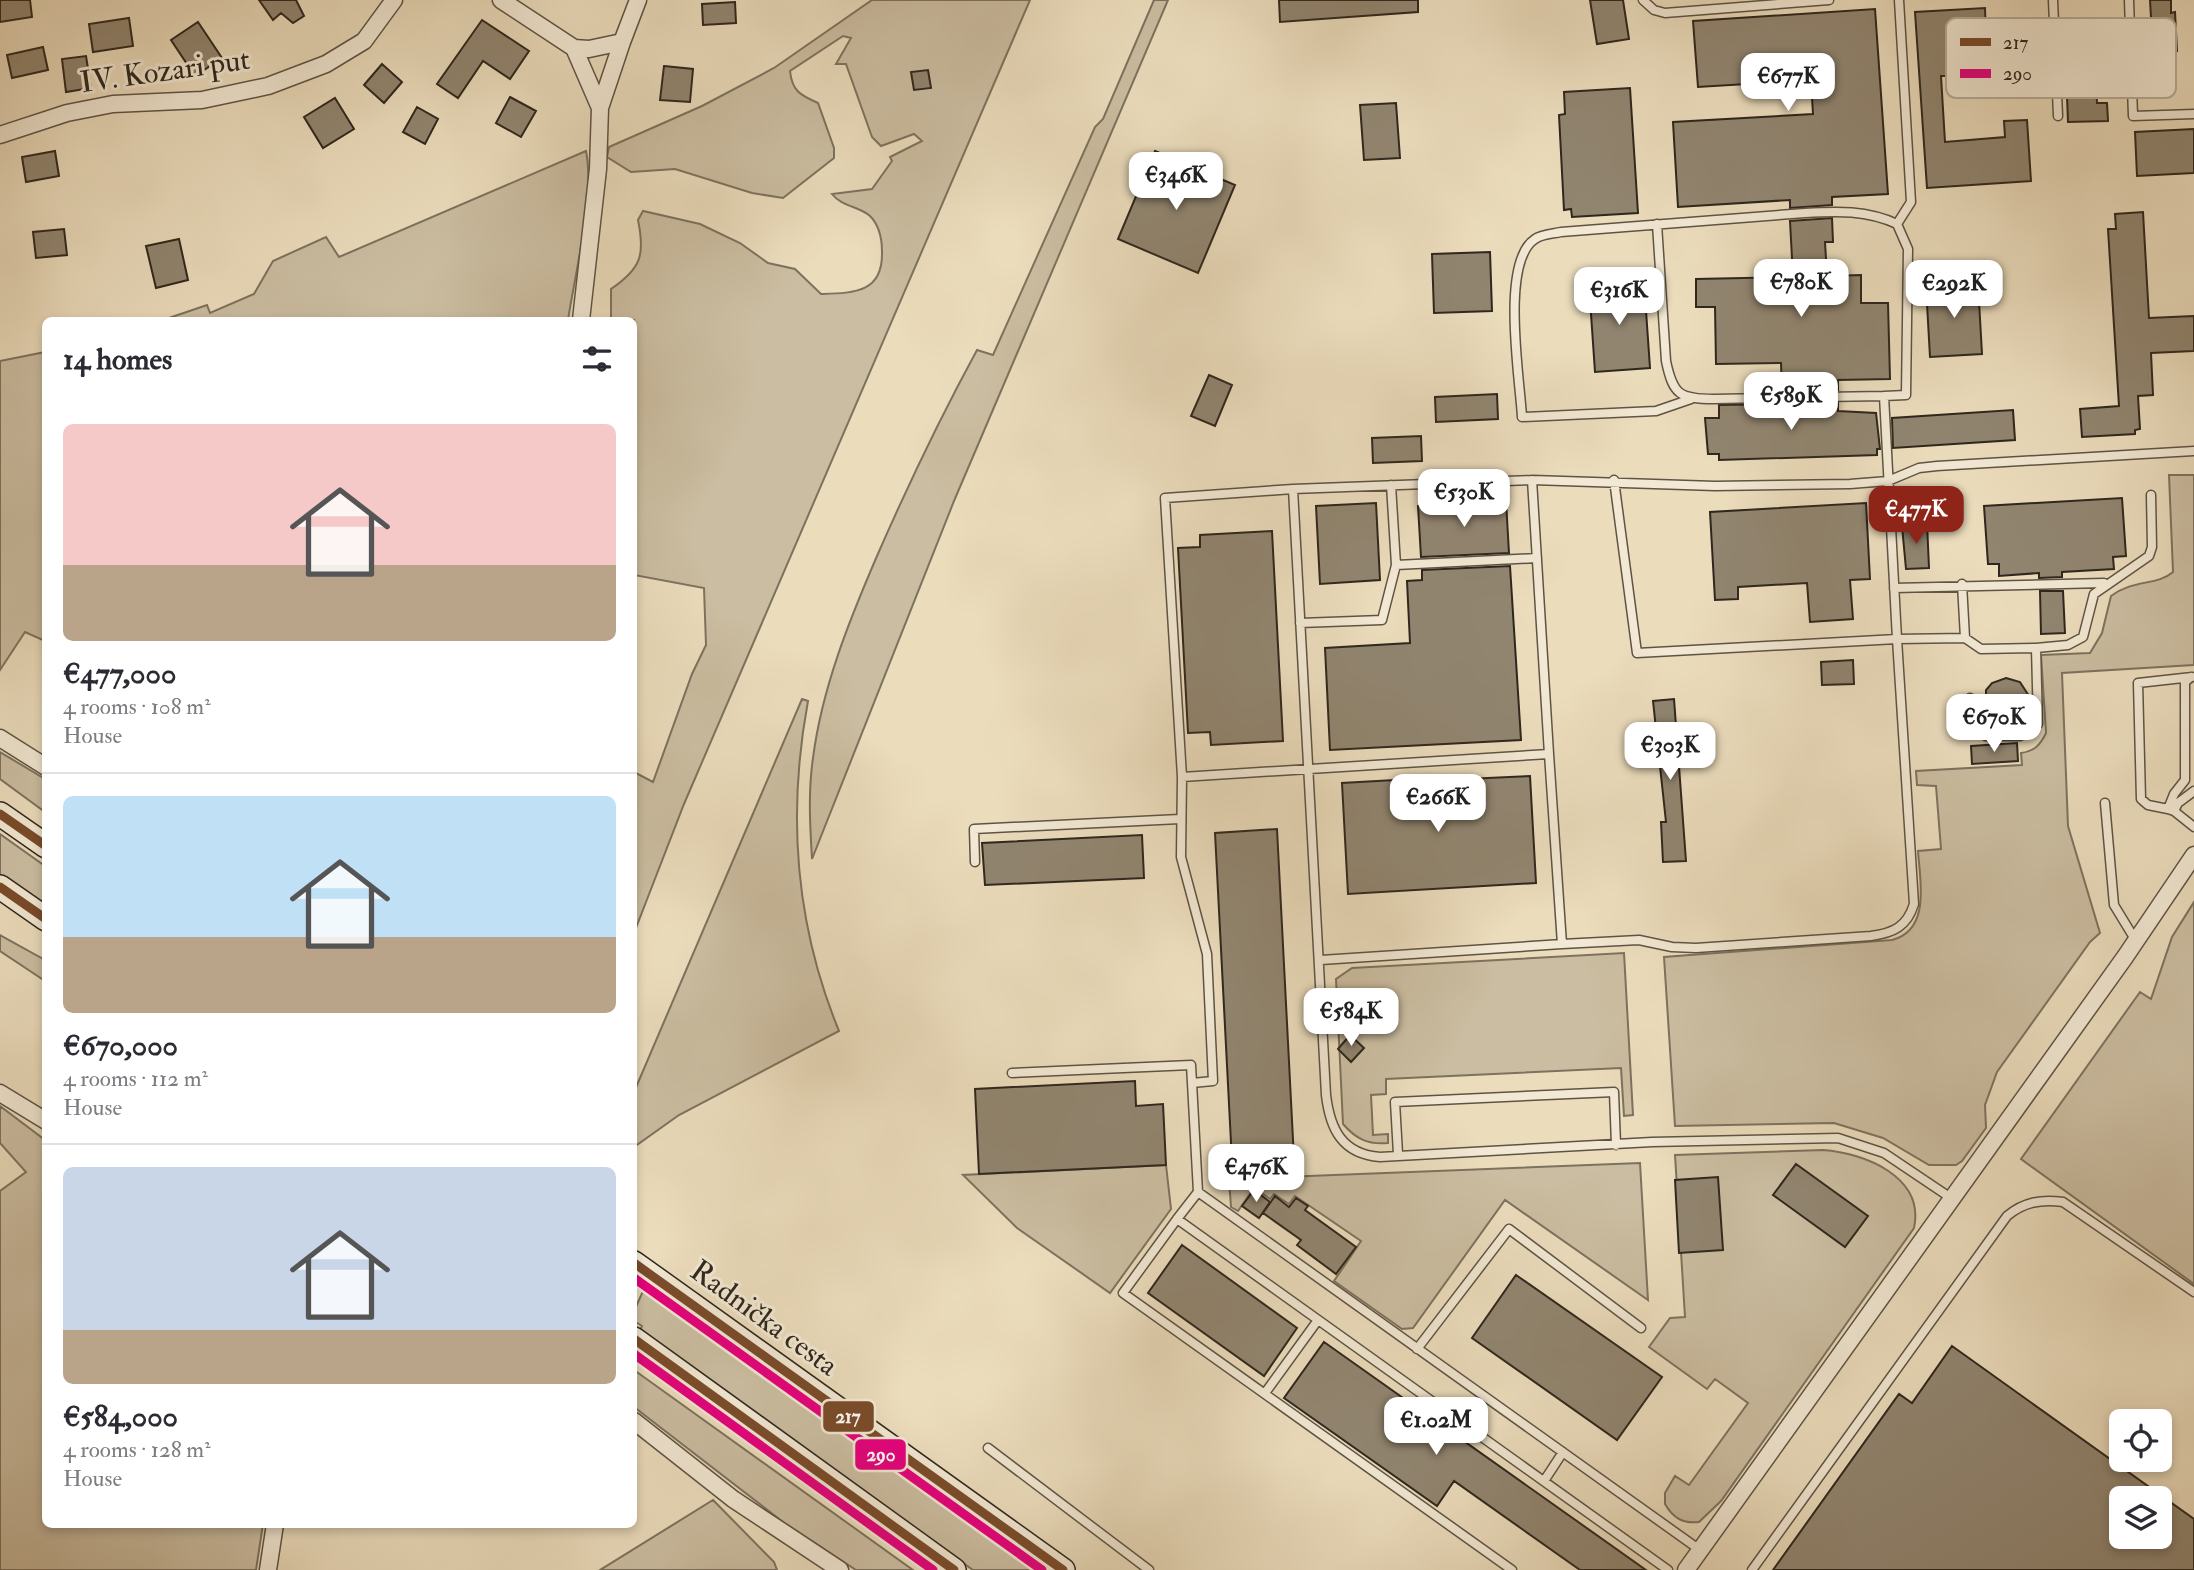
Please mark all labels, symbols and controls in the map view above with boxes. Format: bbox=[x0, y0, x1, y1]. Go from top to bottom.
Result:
legend bbox=[1946, 18, 2176, 98]
text: 217 bbox=[2003, 31, 2028, 55]
street label: IV. Kozari put bbox=[78, 41, 252, 101]
pin: €677K bbox=[1739, 54, 1837, 113]
text: €677K bbox=[1757, 61, 1819, 90]
text: 290 bbox=[2003, 62, 2032, 86]
pin: €346K bbox=[1127, 152, 1225, 212]
text: €346K bbox=[1145, 160, 1207, 189]
pin: €780K bbox=[1752, 260, 1850, 319]
pin: €292K bbox=[1905, 260, 2003, 320]
text: €780K bbox=[1770, 267, 1832, 296]
pin: €316K bbox=[1570, 268, 1668, 327]
text: €292K bbox=[1922, 268, 1986, 297]
text: €316K bbox=[1590, 275, 1648, 304]
icon: filters bbox=[578, 340, 616, 378]
text: 14 homes bbox=[63, 341, 172, 378]
pin: €589K bbox=[1742, 372, 1840, 432]
text: €589K bbox=[1760, 380, 1822, 409]
icon: home bbox=[277, 469, 403, 595]
pin: €530K bbox=[1415, 470, 1513, 529]
text: €530K bbox=[1434, 477, 1494, 506]
pin: €477K bbox=[1867, 486, 1965, 546]
text: €477K bbox=[1885, 494, 1947, 523]
text: €477,000 bbox=[63, 655, 176, 692]
text: 4 rooms · 108 m² bbox=[63, 692, 211, 721]
pin: €670K bbox=[1945, 694, 2043, 754]
text: €670K bbox=[1962, 702, 2026, 731]
text: House bbox=[63, 721, 122, 750]
pin: €303K bbox=[1621, 722, 1719, 782]
text: €303K bbox=[1641, 730, 1699, 759]
pin: €266K bbox=[1389, 774, 1487, 834]
text: €266K bbox=[1406, 782, 1470, 811]
icon: home bbox=[277, 841, 403, 967]
pin: €584K bbox=[1302, 988, 1400, 1048]
text: €584K bbox=[1320, 996, 1382, 1025]
text: €670,000 bbox=[63, 1027, 178, 1064]
text: 4 rooms · 112 m² bbox=[63, 1064, 208, 1093]
text: House bbox=[63, 1093, 122, 1122]
pin: €476K bbox=[1207, 1144, 1305, 1204]
text: €476K bbox=[1224, 1152, 1288, 1181]
icon: home bbox=[277, 1212, 403, 1338]
street label: Radnička cesta bbox=[683, 1252, 846, 1384]
text: €584,000 bbox=[63, 1398, 178, 1435]
pin: €1.02M bbox=[1379, 1398, 1493, 1457]
line badge: 217 bbox=[822, 1400, 875, 1433]
text: 217 bbox=[835, 1405, 861, 1429]
text: €1.02M bbox=[1400, 1405, 1472, 1434]
map controls bbox=[2109, 1409, 2172, 1549]
button: locate bbox=[2109, 1409, 2172, 1472]
text: 4 rooms · 128 m² bbox=[63, 1435, 211, 1464]
line badge: 290 bbox=[854, 1438, 907, 1471]
text: 290 bbox=[866, 1443, 896, 1467]
text: House bbox=[63, 1464, 122, 1493]
button: layers bbox=[2109, 1486, 2172, 1549]

